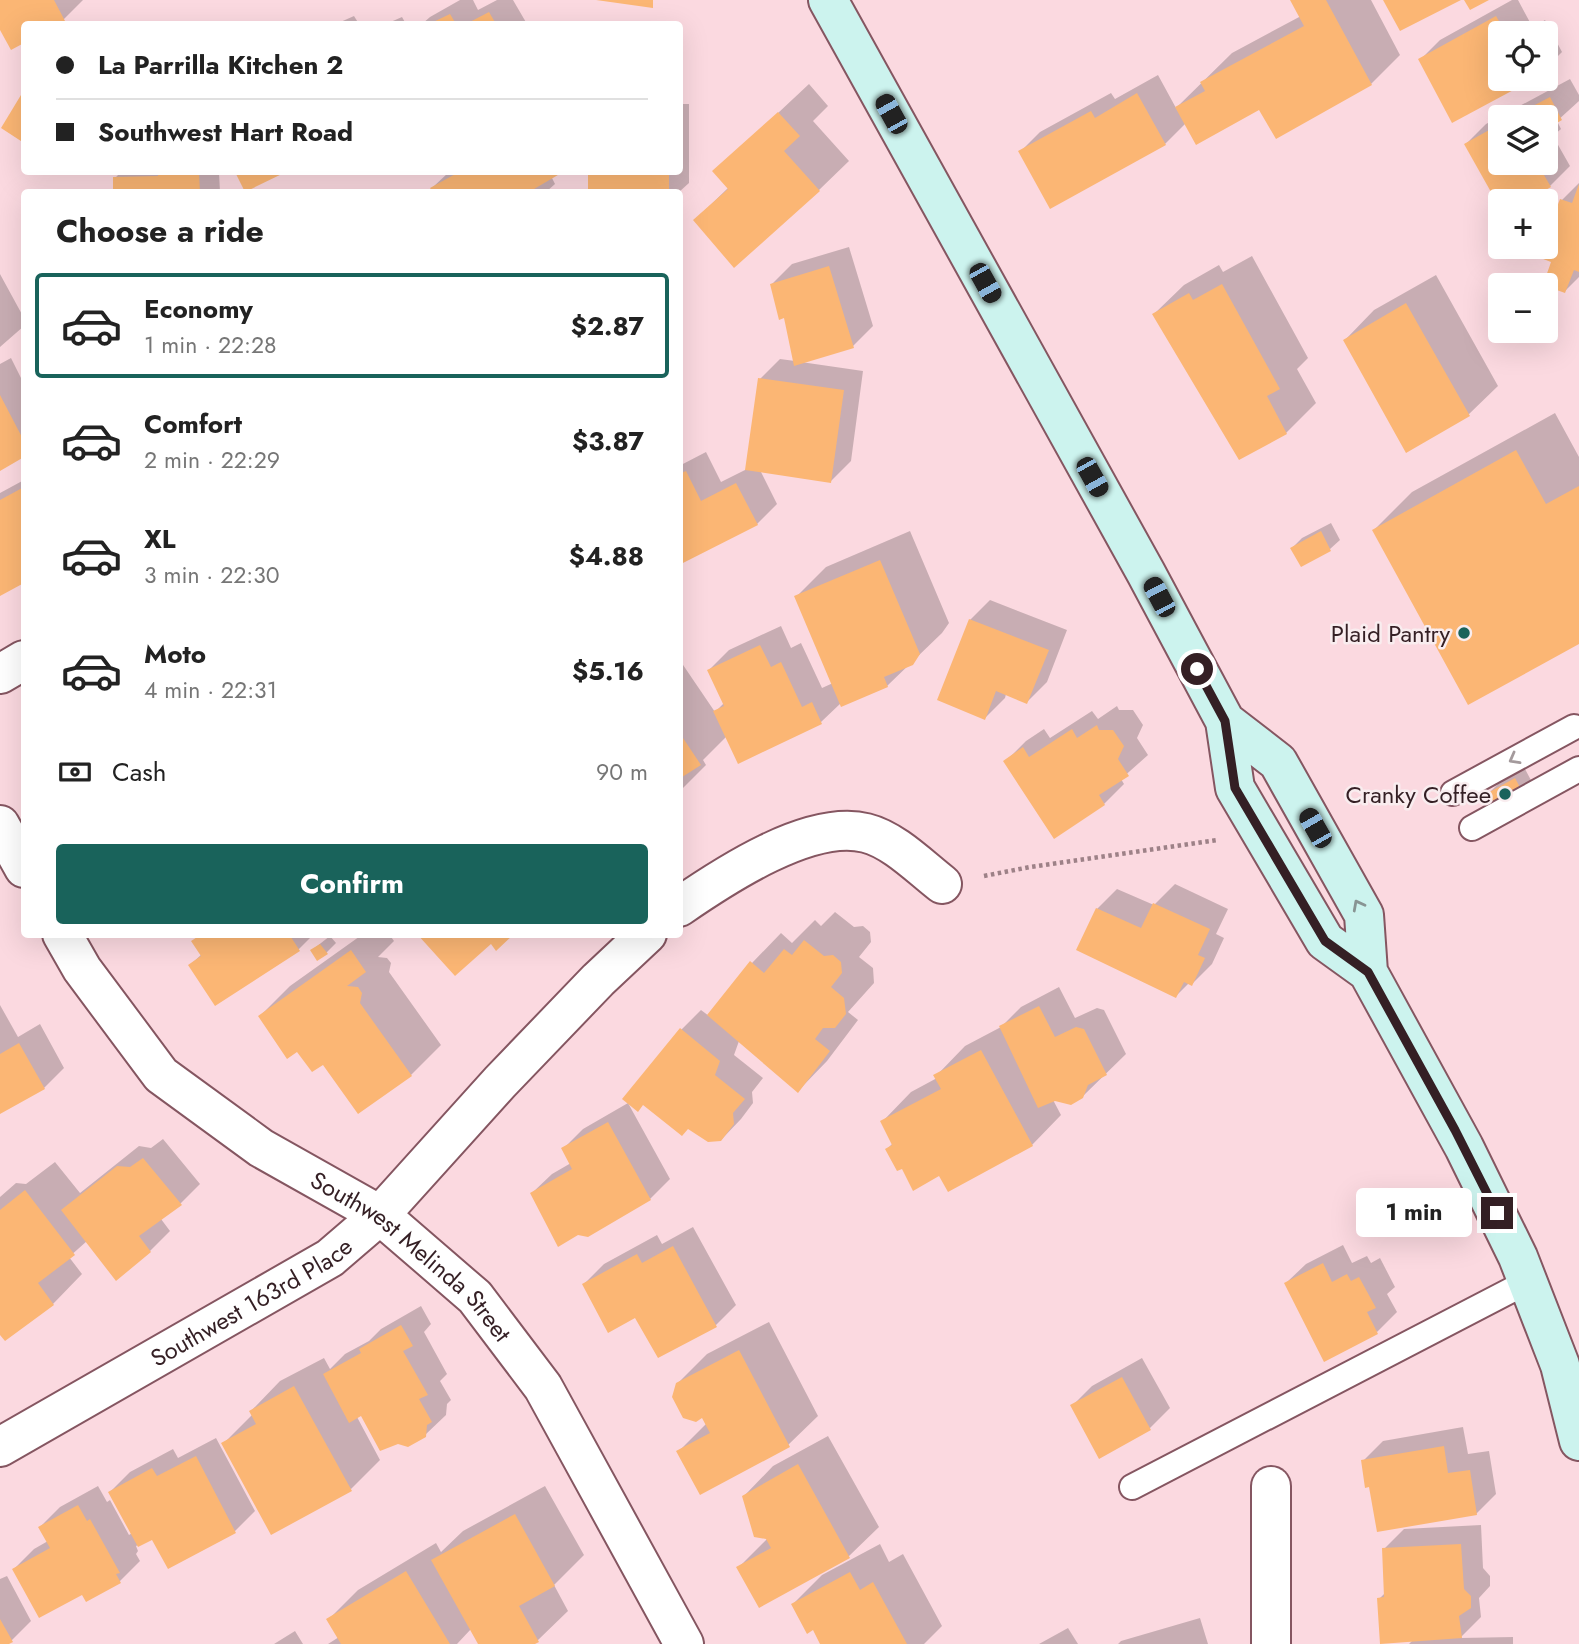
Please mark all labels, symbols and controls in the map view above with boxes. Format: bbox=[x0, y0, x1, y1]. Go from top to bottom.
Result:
map controls bbox=[1488, 21, 1558, 343]
button: locate bbox=[1488, 21, 1558, 91]
text: La Parrilla Kitchen 2 bbox=[98, 46, 343, 84]
car bbox=[872, 91, 911, 137]
button: layers bbox=[1488, 105, 1558, 175]
text: Southwest Hart Road bbox=[98, 113, 353, 151]
button: + bbox=[1488, 189, 1558, 259]
text: Choose a ride bbox=[56, 208, 264, 254]
car bbox=[966, 260, 1005, 306]
button: − bbox=[1488, 273, 1558, 343]
text: Economy bbox=[144, 290, 253, 328]
icon: car bbox=[60, 294, 123, 357]
text: $2.87 bbox=[571, 307, 644, 345]
text: 1 min · 22:28 bbox=[144, 328, 277, 362]
text: Comfort bbox=[144, 405, 242, 443]
icon: car bbox=[60, 409, 123, 472]
text: $3.87 bbox=[572, 422, 644, 460]
text: 2 min · 22:29 bbox=[144, 443, 280, 477]
car bbox=[1073, 454, 1112, 500]
text: XL bbox=[144, 520, 176, 558]
icon: car bbox=[60, 524, 123, 587]
text: $4.88 bbox=[569, 537, 644, 575]
text: 3 min · 22:30 bbox=[144, 558, 280, 592]
car bbox=[1140, 574, 1179, 620]
place label: Plaid Pantry bbox=[1331, 616, 1450, 651]
marker: Plaid Pantry bbox=[1456, 625, 1472, 641]
text: Moto bbox=[144, 635, 206, 673]
icon: car bbox=[60, 639, 123, 702]
text: $5.16 bbox=[572, 652, 644, 690]
route start bbox=[1181, 653, 1213, 685]
text: 4 min · 22:31 bbox=[144, 673, 277, 707]
one-way arrow bbox=[1509, 751, 1522, 765]
icon: cash bbox=[56, 753, 94, 791]
text: Cash bbox=[112, 753, 166, 791]
text: 90 m bbox=[596, 755, 648, 789]
place label: Cranky Coffee bbox=[1346, 777, 1491, 812]
marker: Cranky Coffee bbox=[1497, 786, 1513, 802]
car bbox=[1296, 805, 1335, 851]
button: Confirm bbox=[56, 844, 648, 924]
one-way arrow bbox=[1353, 900, 1366, 912]
street label: Southwest Melinda Street bbox=[304, 1162, 520, 1349]
callout: 1 min bbox=[1357, 1188, 1472, 1238]
text: 1 min bbox=[1385, 1195, 1443, 1229]
route end bbox=[1481, 1197, 1513, 1229]
street label: Southwest 163rd Place bbox=[144, 1229, 360, 1375]

